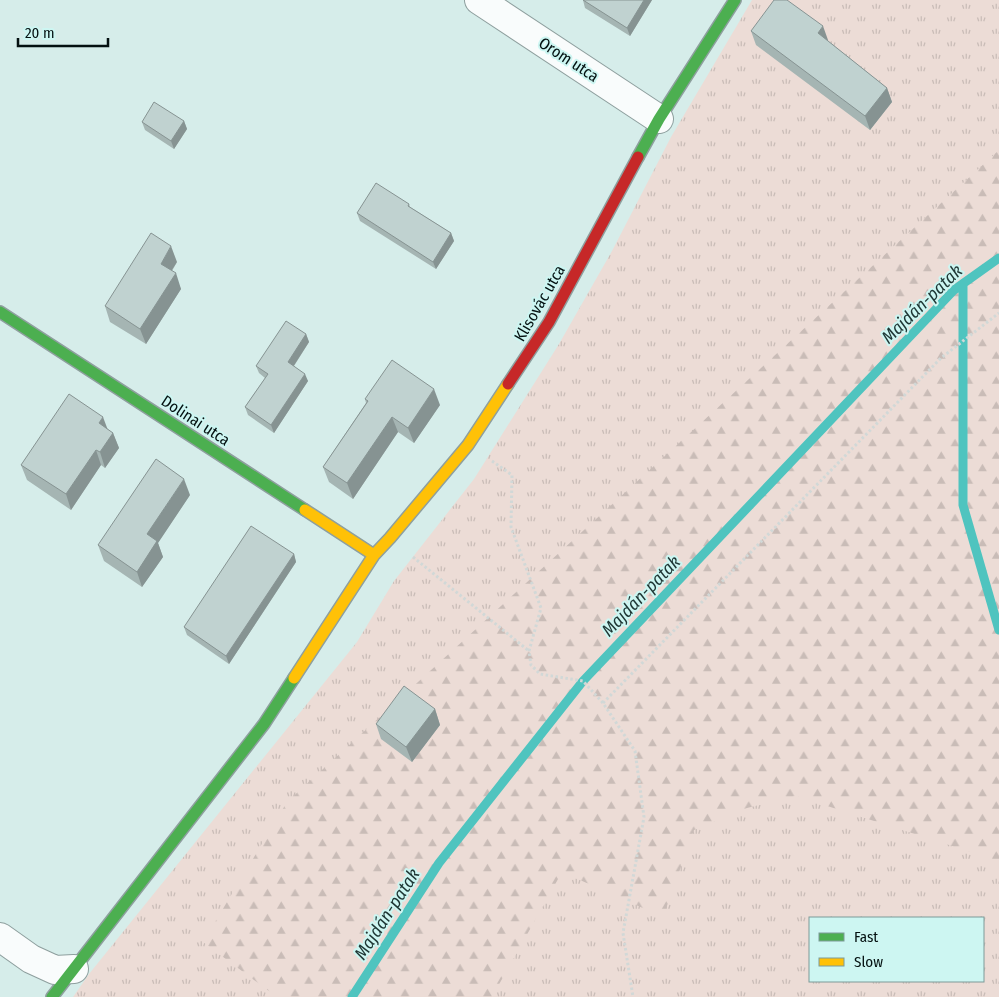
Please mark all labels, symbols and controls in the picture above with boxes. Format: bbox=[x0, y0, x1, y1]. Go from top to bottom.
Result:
scale bar bbox=[18, 15, 108, 47]
text: 20 m bbox=[25, 24, 55, 42]
street label: Orom utca bbox=[535, 33, 602, 86]
water label: Majdán-patak bbox=[877, 260, 967, 348]
street label: Klisovác utca bbox=[510, 261, 569, 345]
street label: Dolinai utca bbox=[158, 391, 234, 450]
water label: Majdán-patak bbox=[597, 551, 685, 641]
water label: Majdán-patak bbox=[349, 864, 425, 964]
legend bbox=[809, 917, 984, 982]
text: Fast bbox=[854, 928, 878, 946]
text: Slow bbox=[854, 953, 883, 971]

